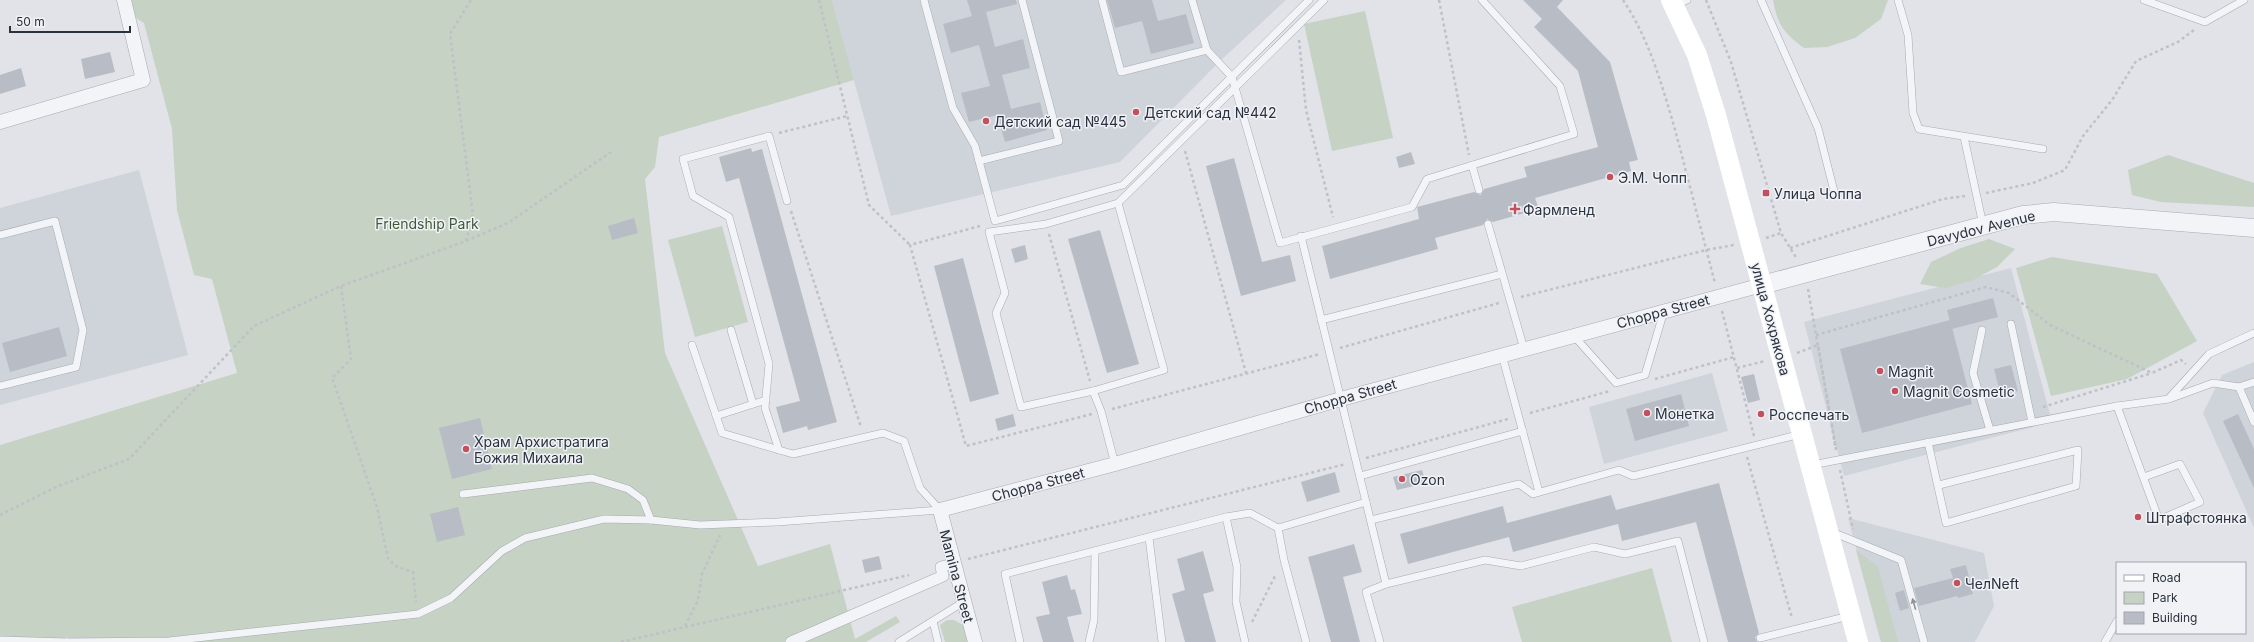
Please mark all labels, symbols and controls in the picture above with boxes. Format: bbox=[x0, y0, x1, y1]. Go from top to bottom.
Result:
scale bar bbox=[10, 8, 130, 34]
text: 50 m bbox=[16, 14, 45, 29]
place label: Детский сад №442 bbox=[1144, 104, 1277, 121]
marker: Детский сад №442 bbox=[1131, 107, 1141, 117]
place label: Детский сад №445 bbox=[994, 113, 1127, 130]
marker: Детский сад №445 bbox=[981, 116, 991, 126]
place label: Э.М. Чопп bbox=[1618, 169, 1687, 186]
marker: Э.М. Чопп bbox=[1605, 172, 1615, 182]
place label: Улица Чоппа bbox=[1774, 185, 1862, 202]
marker: Улица Чоппа bbox=[1761, 188, 1771, 198]
place label: Фармленд bbox=[1523, 201, 1595, 218]
marker: Фармленд bbox=[1510, 204, 1520, 214]
street label: Davydov Avenue bbox=[1925, 206, 2037, 250]
park label: Friendship Park bbox=[375, 215, 479, 232]
street label: улица Хохрякова bbox=[1748, 261, 1794, 377]
street label: Choppa Street bbox=[1615, 290, 1712, 332]
place label: Magnit bbox=[1888, 363, 1934, 380]
marker: Magnit bbox=[1875, 366, 1885, 376]
street label: Choppa Street bbox=[1302, 375, 1399, 417]
place label: Magnit Cosmetic bbox=[1903, 383, 2015, 400]
marker: Magnit Cosmetic bbox=[1890, 386, 1900, 396]
place label: Монетка bbox=[1655, 405, 1715, 422]
place label: Росспечать bbox=[1769, 406, 1849, 423]
marker: Монетка bbox=[1642, 408, 1652, 418]
marker: Росспечать bbox=[1756, 409, 1766, 419]
place label: Храм Архистратига Божия Михаила bbox=[474, 433, 609, 466]
marker: Храм Архистратига Божия Михаила bbox=[461, 444, 471, 454]
street label: Choppa Street bbox=[990, 463, 1087, 505]
place label: Ozon bbox=[1410, 471, 1445, 488]
marker: Ozon bbox=[1397, 474, 1407, 484]
place label: Штрафстоянка bbox=[2146, 509, 2247, 526]
marker: Штрафстоянка bbox=[2133, 512, 2143, 522]
street label: Mamina Street bbox=[936, 528, 978, 625]
legend bbox=[2116, 562, 2246, 634]
text: Road bbox=[2152, 570, 2181, 585]
place label: ЧелNeft bbox=[1965, 575, 2019, 592]
marker: ЧелNeft bbox=[1952, 578, 1962, 588]
text: Park bbox=[2152, 590, 2178, 605]
one-way arrow bbox=[1911, 598, 1917, 610]
text: Building bbox=[2152, 610, 2197, 625]

